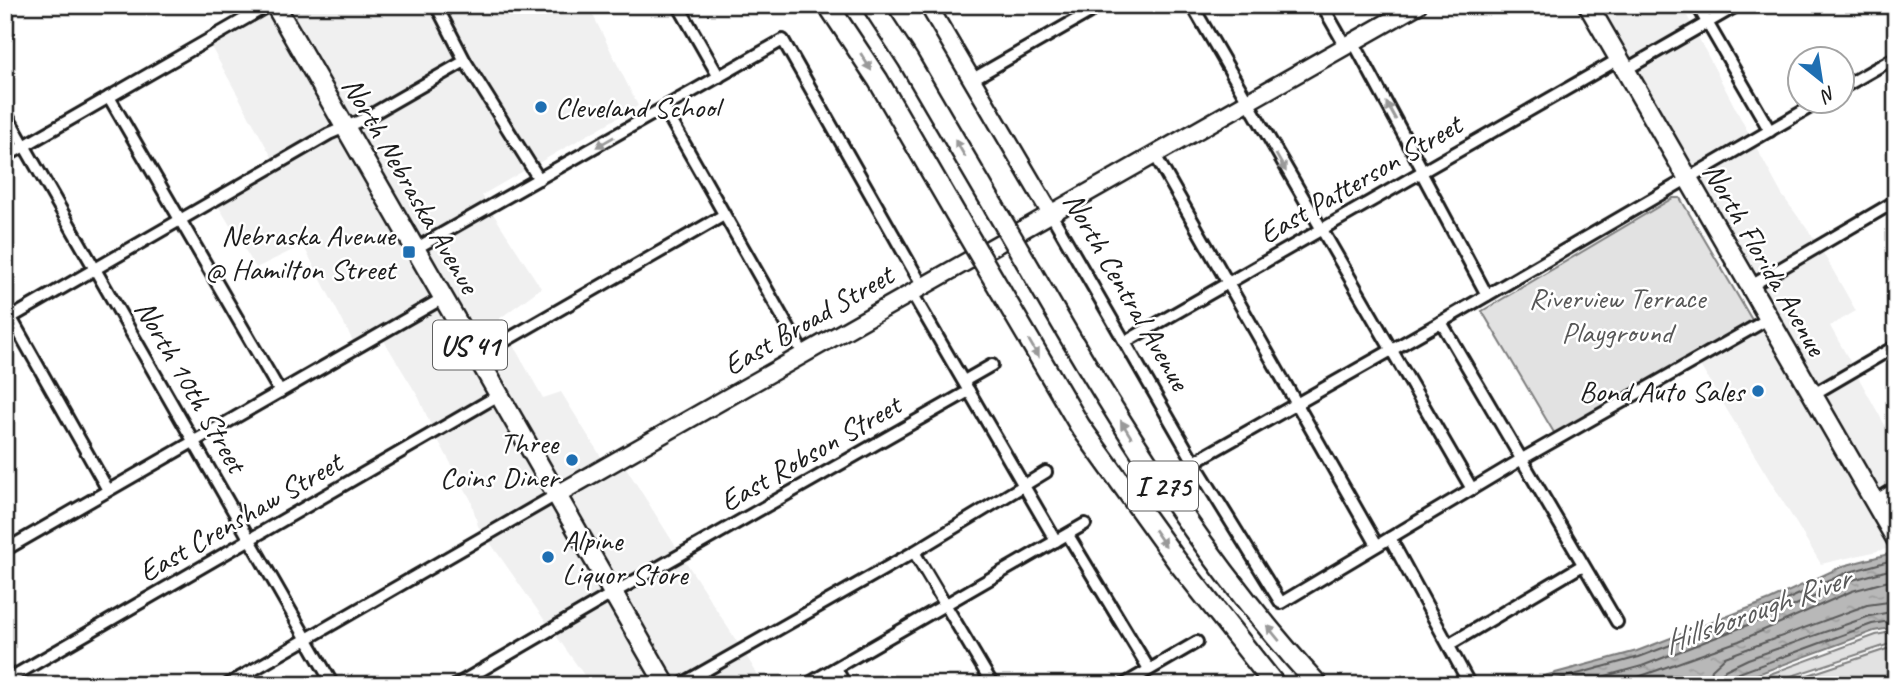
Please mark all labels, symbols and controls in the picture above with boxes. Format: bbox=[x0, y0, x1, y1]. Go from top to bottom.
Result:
north arrow bbox=[1786, 46, 1856, 116]
one-way arrow bbox=[860, 52, 873, 72]
street label: North Nebraska Avenue bbox=[334, 70, 489, 302]
text: N bbox=[1815, 81, 1840, 109]
place label: Cleveland School bbox=[555, 88, 725, 126]
marker: Cleveland School bbox=[533, 99, 549, 115]
one-way arrow bbox=[1385, 101, 1397, 121]
street label: East Patterson Street bbox=[1252, 104, 1471, 252]
one-way arrow bbox=[595, 136, 615, 148]
one-way arrow bbox=[954, 138, 966, 157]
one-way arrow bbox=[1275, 153, 1287, 172]
street label: North Florida Avenue bbox=[1694, 156, 1837, 364]
street label: North Central Avenue bbox=[1055, 185, 1200, 399]
place label: Nebraska Avenue @ Hamilton Street bbox=[205, 216, 398, 288]
marker: Nebraska Avenue @ Hamilton Street bbox=[401, 244, 417, 260]
street label: East Broad Street bbox=[716, 255, 902, 384]
park label: Riverview Terrace Playground bbox=[1529, 279, 1708, 351]
street label: North 10th Street bbox=[126, 293, 257, 482]
road number: US 41 bbox=[433, 320, 507, 370]
one-way arrow bbox=[1028, 339, 1040, 359]
place label: Bond Auto Sales bbox=[1579, 372, 1747, 410]
marker: Bond Auto Sales bbox=[1750, 383, 1766, 399]
street label: East Robson Street bbox=[713, 384, 910, 520]
one-way arrow bbox=[1120, 419, 1133, 438]
place label: Three Coins Diner bbox=[440, 424, 561, 496]
street label: East Crenshaw Street bbox=[132, 442, 351, 591]
marker: Three Coins Diner bbox=[564, 452, 580, 468]
road number: I 275 bbox=[1128, 462, 1198, 510]
place label: Alpine Liquor Store bbox=[562, 521, 690, 593]
one-way arrow bbox=[1153, 529, 1167, 547]
marker: Alpine Liquor Store bbox=[540, 549, 556, 565]
water label: Hillsborough River bbox=[1657, 556, 1860, 663]
one-way arrow bbox=[1266, 625, 1281, 642]

